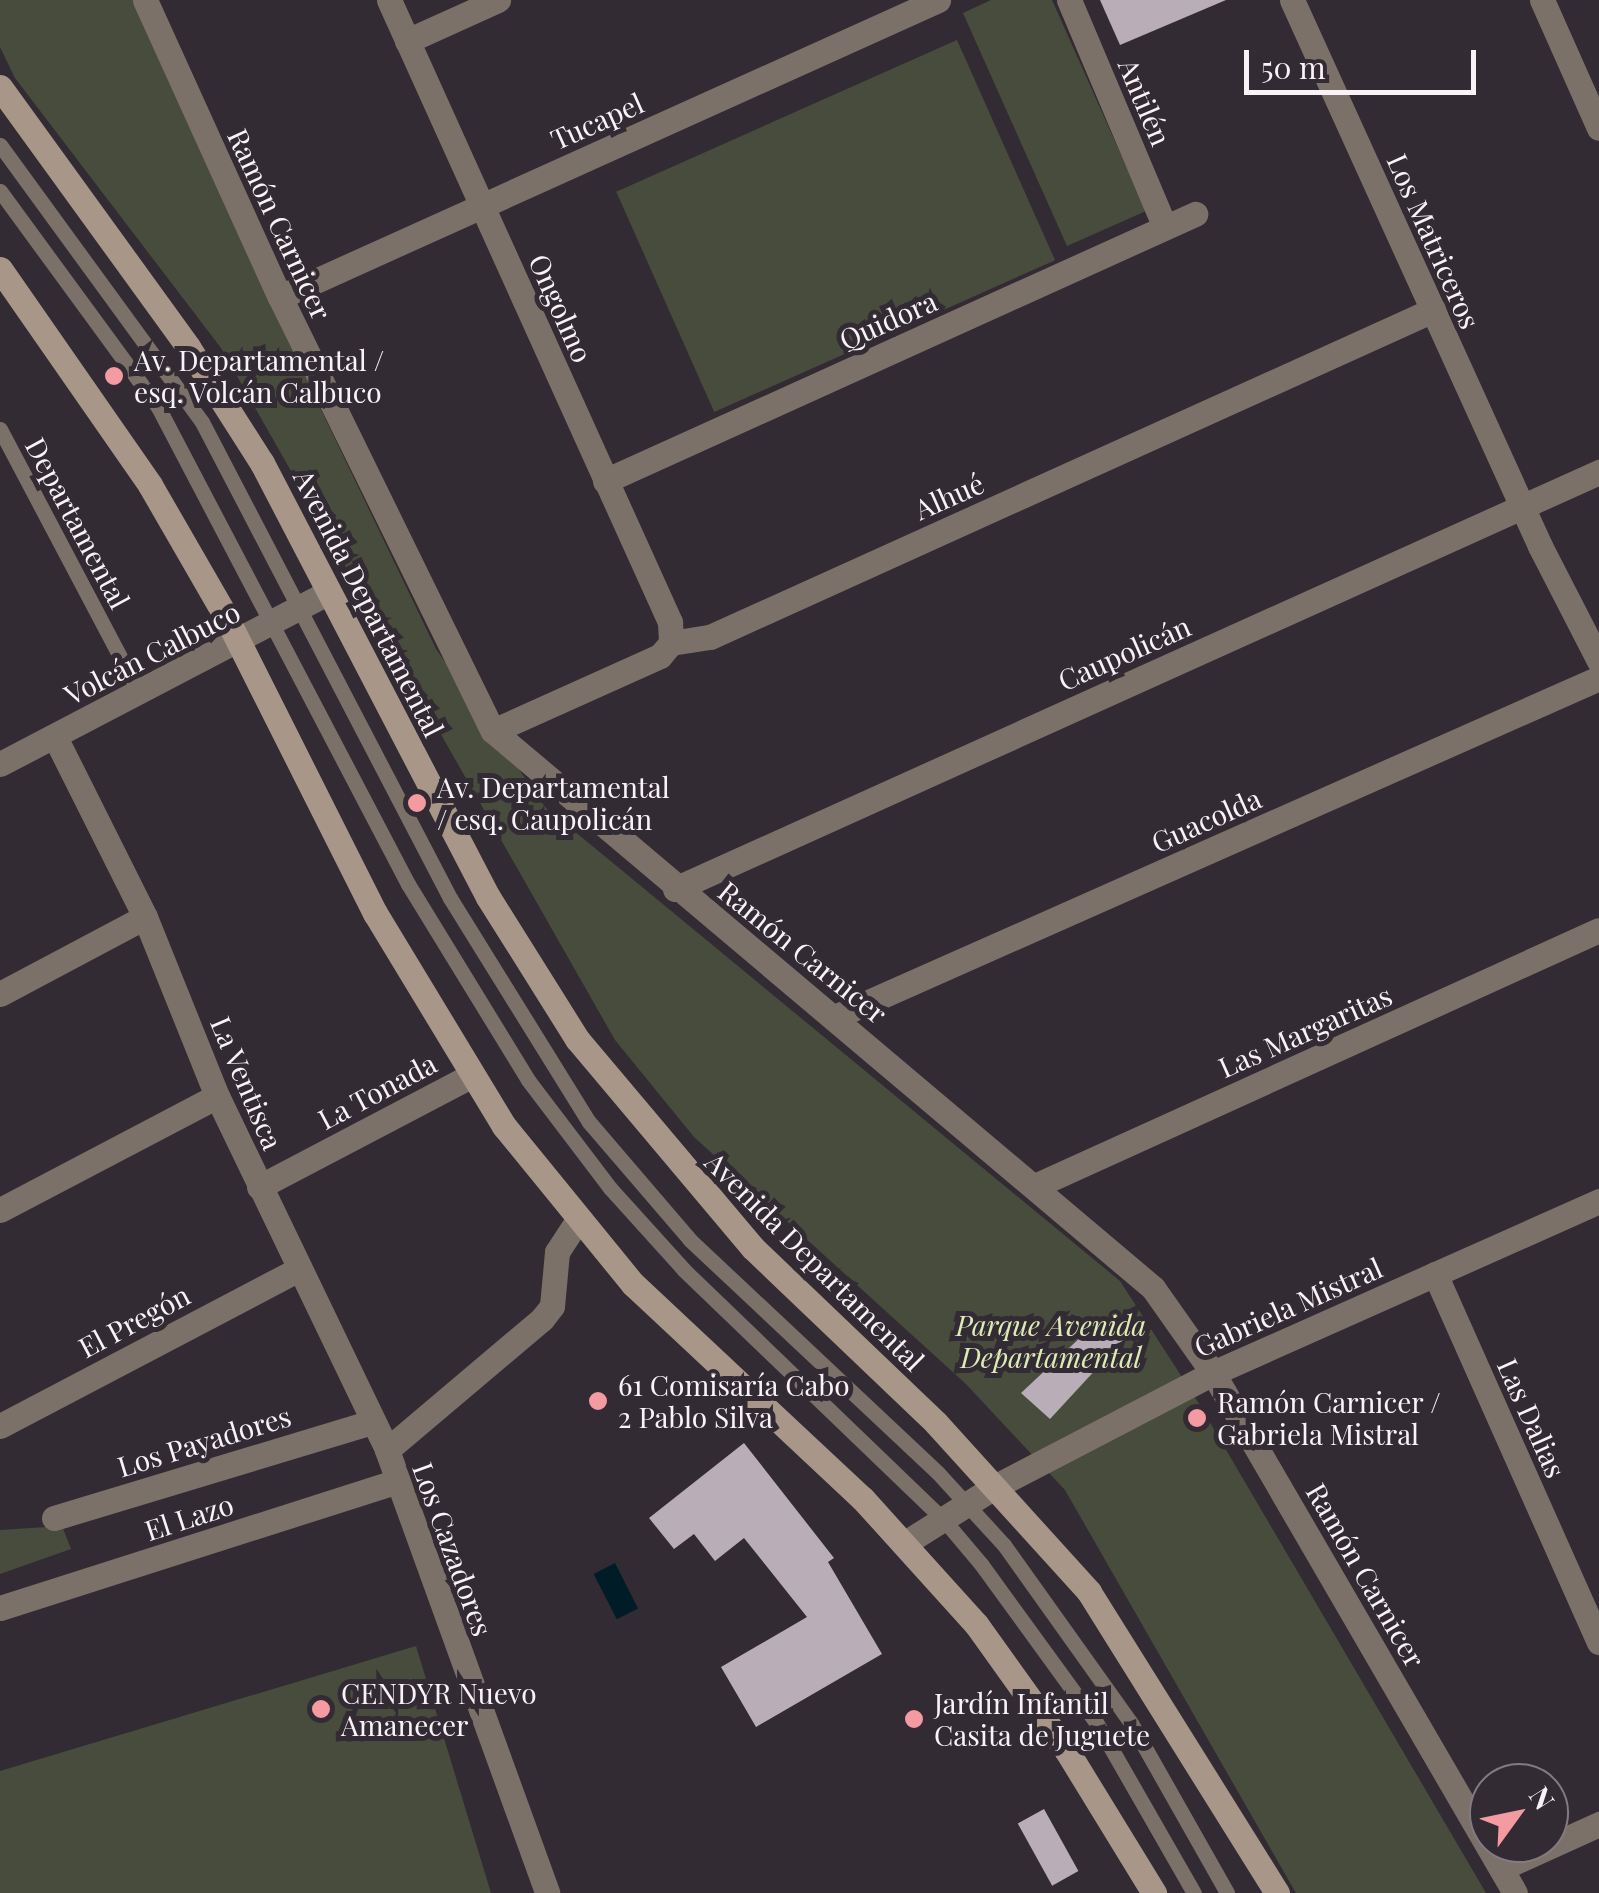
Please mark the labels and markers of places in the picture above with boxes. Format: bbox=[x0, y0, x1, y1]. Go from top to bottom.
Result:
place label: Av. Departamental / esq. Volcán Calbuco bbox=[134, 343, 384, 409]
marker: Av. Departamental / esq. Volcán Calbuco bbox=[103, 365, 125, 387]
place label: Av. Departamental / esq. Caupolicán bbox=[437, 770, 670, 836]
marker: Av. Departamental / esq. Caupolicán bbox=[406, 792, 428, 814]
place label: 61 Comisaría Cabo 2 Pablo Silva bbox=[618, 1368, 850, 1434]
place label: Ramón Carnicer / Gabriela Mistral bbox=[1217, 1385, 1441, 1451]
marker: 61 Comisaría Cabo 2 Pablo Silva bbox=[587, 1390, 609, 1412]
marker: Ramón Carnicer / Gabriela Mistral bbox=[1186, 1407, 1208, 1429]
place label: CENDYR Nuevo Amanecer bbox=[341, 1676, 537, 1742]
place label: Jardín Infantil Casita de Juguete bbox=[934, 1686, 1150, 1752]
marker: CENDYR Nuevo Amanecer bbox=[310, 1698, 332, 1720]
marker: Jardín Infantil Casita de Juguete bbox=[903, 1708, 925, 1730]

